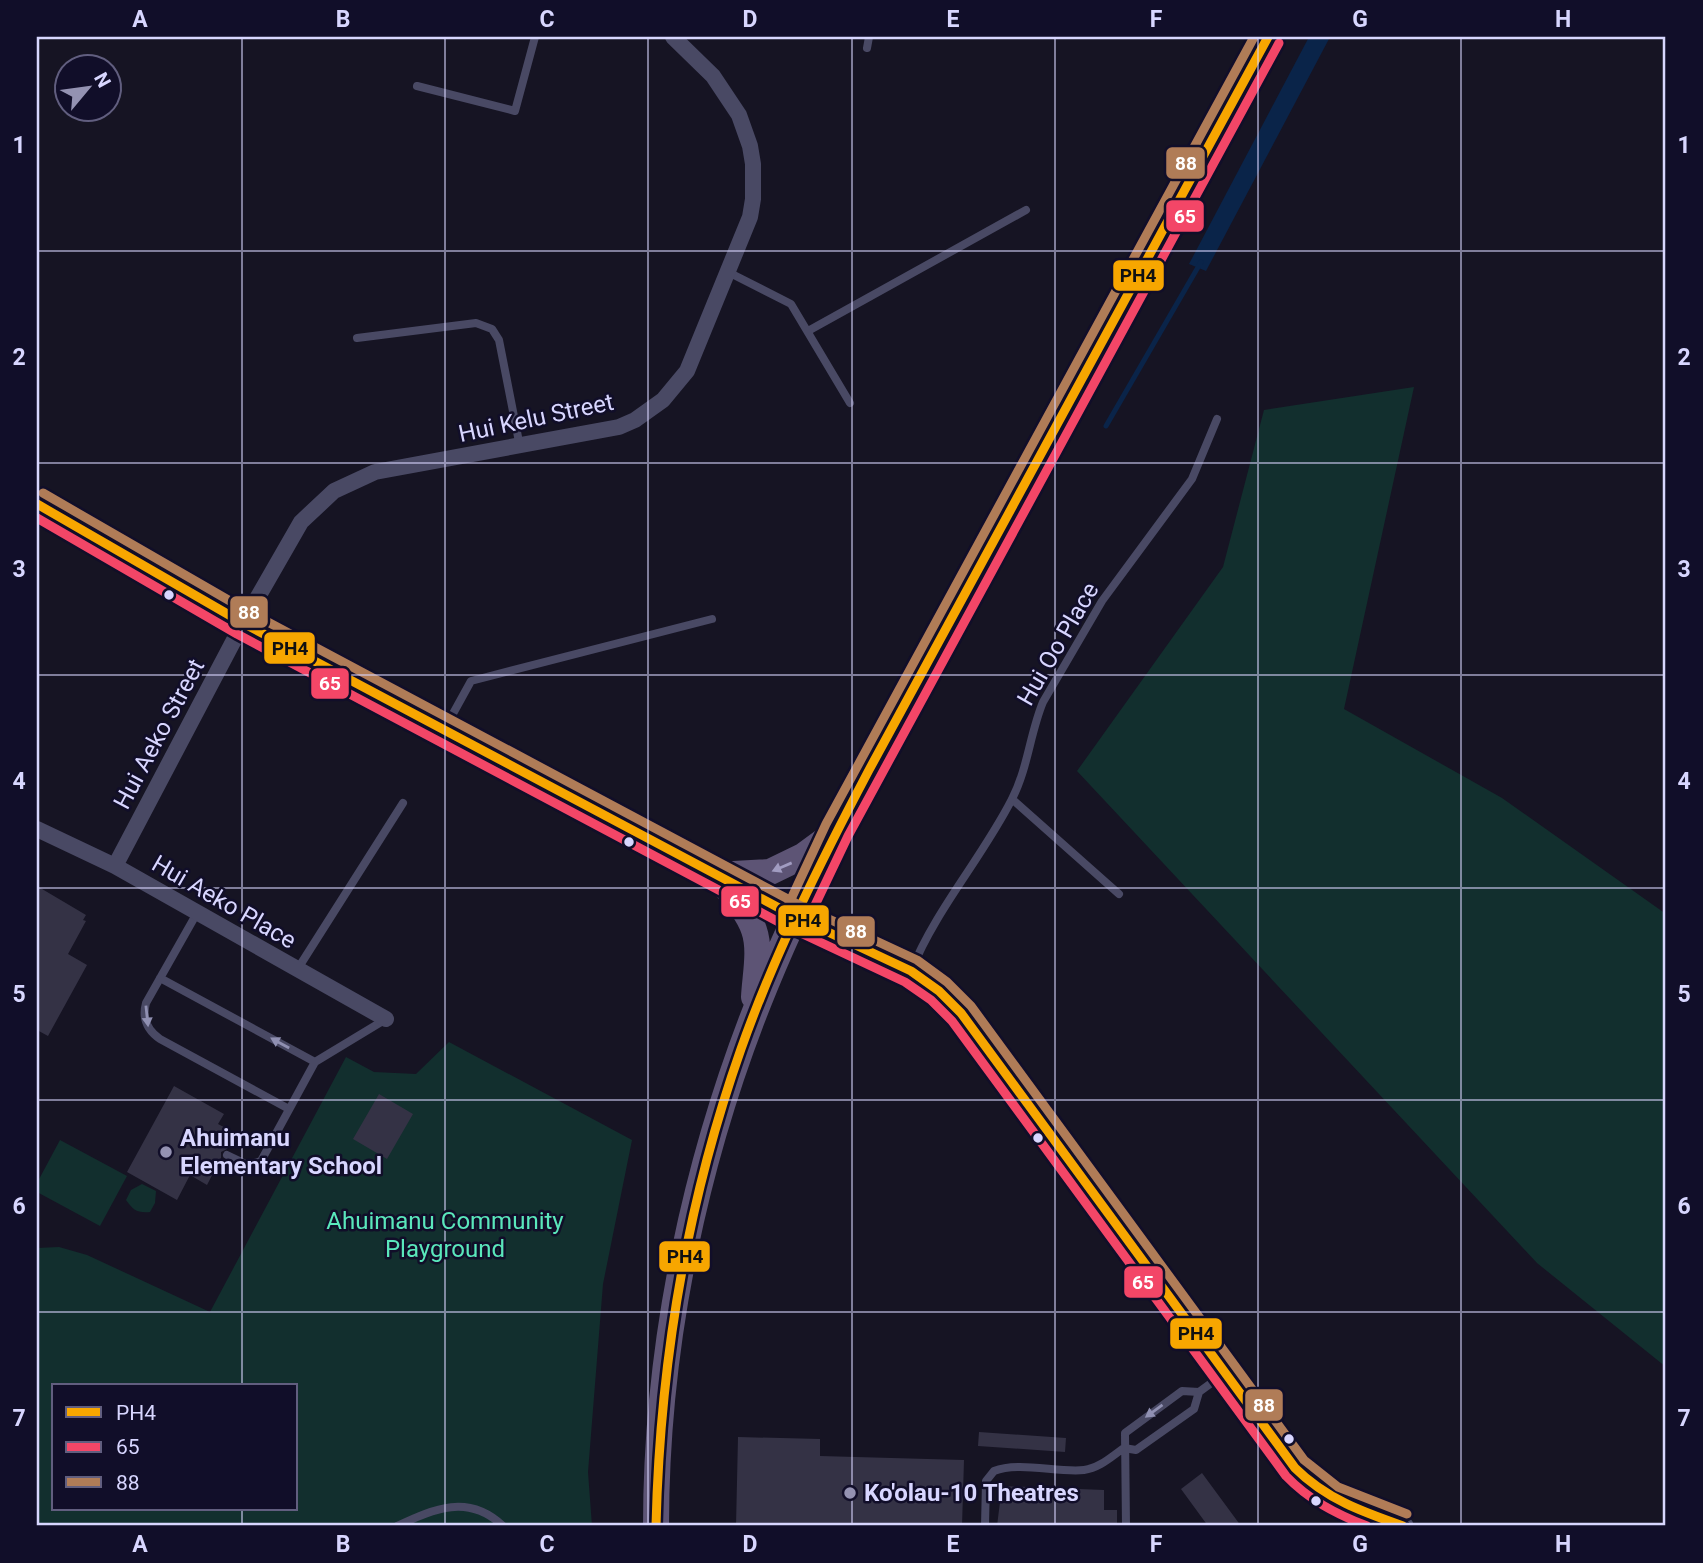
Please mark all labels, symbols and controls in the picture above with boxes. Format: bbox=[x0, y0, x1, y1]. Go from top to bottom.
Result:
text: A bbox=[132, 6, 148, 33]
text: B bbox=[336, 6, 350, 33]
text: C bbox=[539, 6, 555, 33]
text: D bbox=[743, 6, 757, 33]
text: E bbox=[947, 6, 960, 33]
text: F bbox=[1150, 6, 1163, 33]
text: G bbox=[1352, 6, 1368, 33]
text: H bbox=[1555, 6, 1571, 33]
north arrow bbox=[52, 52, 122, 122]
text: N bbox=[89, 69, 116, 91]
text: 1 bbox=[12, 132, 26, 159]
text: 1 bbox=[1677, 132, 1691, 159]
line badge: 88 bbox=[1165, 146, 1206, 180]
text: 88 bbox=[1175, 152, 1197, 175]
line badge: 65 bbox=[1165, 199, 1205, 233]
text: 65 bbox=[1174, 205, 1196, 228]
line badge: PH4 bbox=[1112, 259, 1165, 292]
text: PH4 bbox=[1120, 264, 1156, 287]
text: 2 bbox=[12, 344, 26, 371]
text: 2 bbox=[1677, 344, 1691, 371]
street label: Hui Kelu Street bbox=[456, 388, 616, 448]
text: 3 bbox=[12, 556, 26, 583]
text: 3 bbox=[1677, 556, 1691, 583]
street label: Hui Oo Place bbox=[1011, 577, 1105, 711]
unlabelled marker bbox=[162, 588, 176, 602]
line badge: 88 bbox=[229, 595, 269, 629]
text: 88 bbox=[238, 601, 260, 624]
line badge: PH4 bbox=[263, 631, 316, 665]
text: PH4 bbox=[272, 637, 308, 660]
street label: Hui Aeko Street bbox=[108, 654, 210, 814]
line badge: 65 bbox=[310, 667, 350, 700]
text: 65 bbox=[319, 672, 341, 695]
text: 4 bbox=[12, 768, 26, 795]
text: 4 bbox=[1677, 768, 1691, 795]
unlabelled marker bbox=[622, 835, 636, 849]
street label: Hui Aeko Place bbox=[147, 849, 301, 955]
one-way arrow bbox=[771, 862, 792, 873]
line badge: 65 bbox=[720, 885, 760, 918]
text: 65 bbox=[729, 890, 751, 913]
line badge: PH4 bbox=[777, 904, 830, 937]
text: PH4 bbox=[785, 909, 821, 932]
line badge: 88 bbox=[836, 915, 876, 948]
text: 88 bbox=[845, 920, 867, 943]
text: 5 bbox=[12, 981, 26, 1008]
text: 5 bbox=[1677, 981, 1691, 1008]
one-way arrow bbox=[141, 1005, 152, 1027]
one-way arrow bbox=[270, 1037, 290, 1049]
place label: Ahuimanu Elementary School bbox=[180, 1124, 382, 1180]
unlabelled marker bbox=[1031, 1131, 1045, 1145]
marker: Ahuimanu Elementary School bbox=[158, 1144, 174, 1160]
text: 6 bbox=[12, 1193, 26, 1220]
text: 6 bbox=[1677, 1193, 1691, 1220]
park label: Ahuimanu Community Playground bbox=[326, 1207, 564, 1263]
line badge: PH4 bbox=[658, 1240, 711, 1273]
text: PH4 bbox=[667, 1245, 703, 1268]
line badge: 65 bbox=[1123, 1265, 1164, 1299]
text: 65 bbox=[1132, 1271, 1154, 1294]
line badge: PH4 bbox=[1169, 1317, 1223, 1350]
text: PH4 bbox=[1178, 1322, 1214, 1345]
legend bbox=[52, 1384, 298, 1510]
line badge: 88 bbox=[1244, 1388, 1284, 1422]
text: 88 bbox=[1253, 1394, 1275, 1417]
text: PH4 bbox=[116, 1401, 156, 1425]
one-way arrow bbox=[1145, 1404, 1163, 1418]
text: 7 bbox=[12, 1405, 26, 1432]
text: 7 bbox=[1677, 1405, 1691, 1432]
unlabelled marker bbox=[1282, 1432, 1296, 1446]
text: 65 bbox=[116, 1435, 140, 1459]
text: 88 bbox=[116, 1471, 140, 1495]
place label: Ko'olau-10 Theatres bbox=[864, 1479, 1079, 1507]
marker: Ko'olau-10 Theatres bbox=[842, 1485, 858, 1501]
unlabelled marker bbox=[1309, 1494, 1323, 1508]
text: A bbox=[132, 1531, 148, 1558]
text: B bbox=[336, 1531, 350, 1558]
text: C bbox=[539, 1531, 555, 1558]
text: D bbox=[743, 1531, 757, 1558]
text: E bbox=[947, 1531, 960, 1558]
text: F bbox=[1150, 1531, 1163, 1558]
text: G bbox=[1352, 1531, 1368, 1558]
text: H bbox=[1555, 1531, 1571, 1558]

